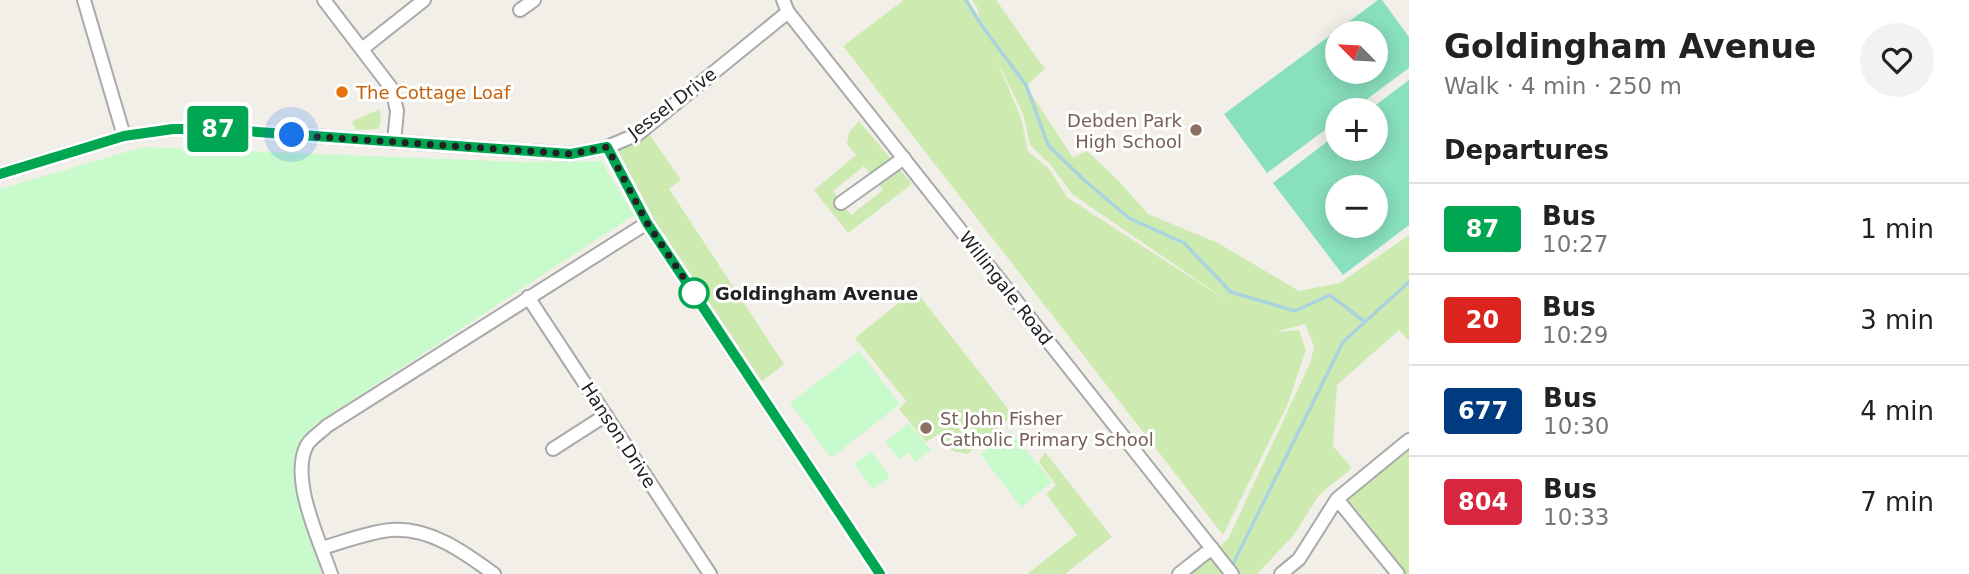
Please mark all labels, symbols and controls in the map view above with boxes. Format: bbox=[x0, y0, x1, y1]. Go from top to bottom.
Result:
north arrow bbox=[1325, 21, 1388, 84]
map controls bbox=[1325, 21, 1388, 238]
button: heart bbox=[1860, 23, 1934, 97]
text: Goldingham Avenue bbox=[1444, 27, 1816, 66]
street label: Jessel Drive bbox=[623, 63, 720, 144]
text: Walk · 4 min · 250 m bbox=[1444, 73, 1682, 99]
place label: The Cottage Loaf bbox=[355, 82, 511, 103]
marker: The Cottage Loaf bbox=[334, 84, 350, 100]
button: + bbox=[1325, 98, 1388, 161]
line badge: 87 bbox=[186, 106, 249, 152]
place label: Debden Park High School bbox=[1067, 110, 1183, 152]
text: 87 bbox=[201, 115, 235, 143]
your location bbox=[274, 117, 309, 152]
marker: Debden Park High School bbox=[1188, 122, 1204, 138]
text: Departures bbox=[1444, 135, 1609, 165]
button: − bbox=[1325, 175, 1388, 238]
text: Bus bbox=[1542, 201, 1596, 231]
text: 1 min bbox=[1860, 214, 1934, 244]
text: 87 bbox=[1466, 215, 1499, 243]
street label: Willingale Road bbox=[955, 227, 1057, 349]
text: 10:27 bbox=[1542, 231, 1608, 257]
marker: Goldingham Avenue bbox=[679, 278, 709, 308]
place label: Goldingham Avenue bbox=[715, 283, 918, 304]
text: Bus bbox=[1542, 292, 1596, 322]
text: 3 min bbox=[1860, 305, 1934, 335]
text: 20 bbox=[1466, 306, 1499, 334]
text: 10:29 bbox=[1542, 322, 1608, 348]
street label: Hanson Drive bbox=[577, 378, 661, 492]
text: Bus bbox=[1543, 383, 1597, 413]
text: 4 min bbox=[1860, 396, 1934, 426]
text: 677 bbox=[1458, 397, 1508, 425]
place label: St John Fisher Catholic Primary School bbox=[940, 408, 1154, 450]
text: 10:30 bbox=[1543, 413, 1609, 439]
marker: St John Fisher Catholic Primary School bbox=[918, 420, 934, 436]
text: Bus bbox=[1543, 474, 1597, 504]
text: 7 min bbox=[1860, 487, 1934, 517]
text: 804 bbox=[1458, 488, 1508, 516]
text: 10:33 bbox=[1543, 504, 1609, 530]

